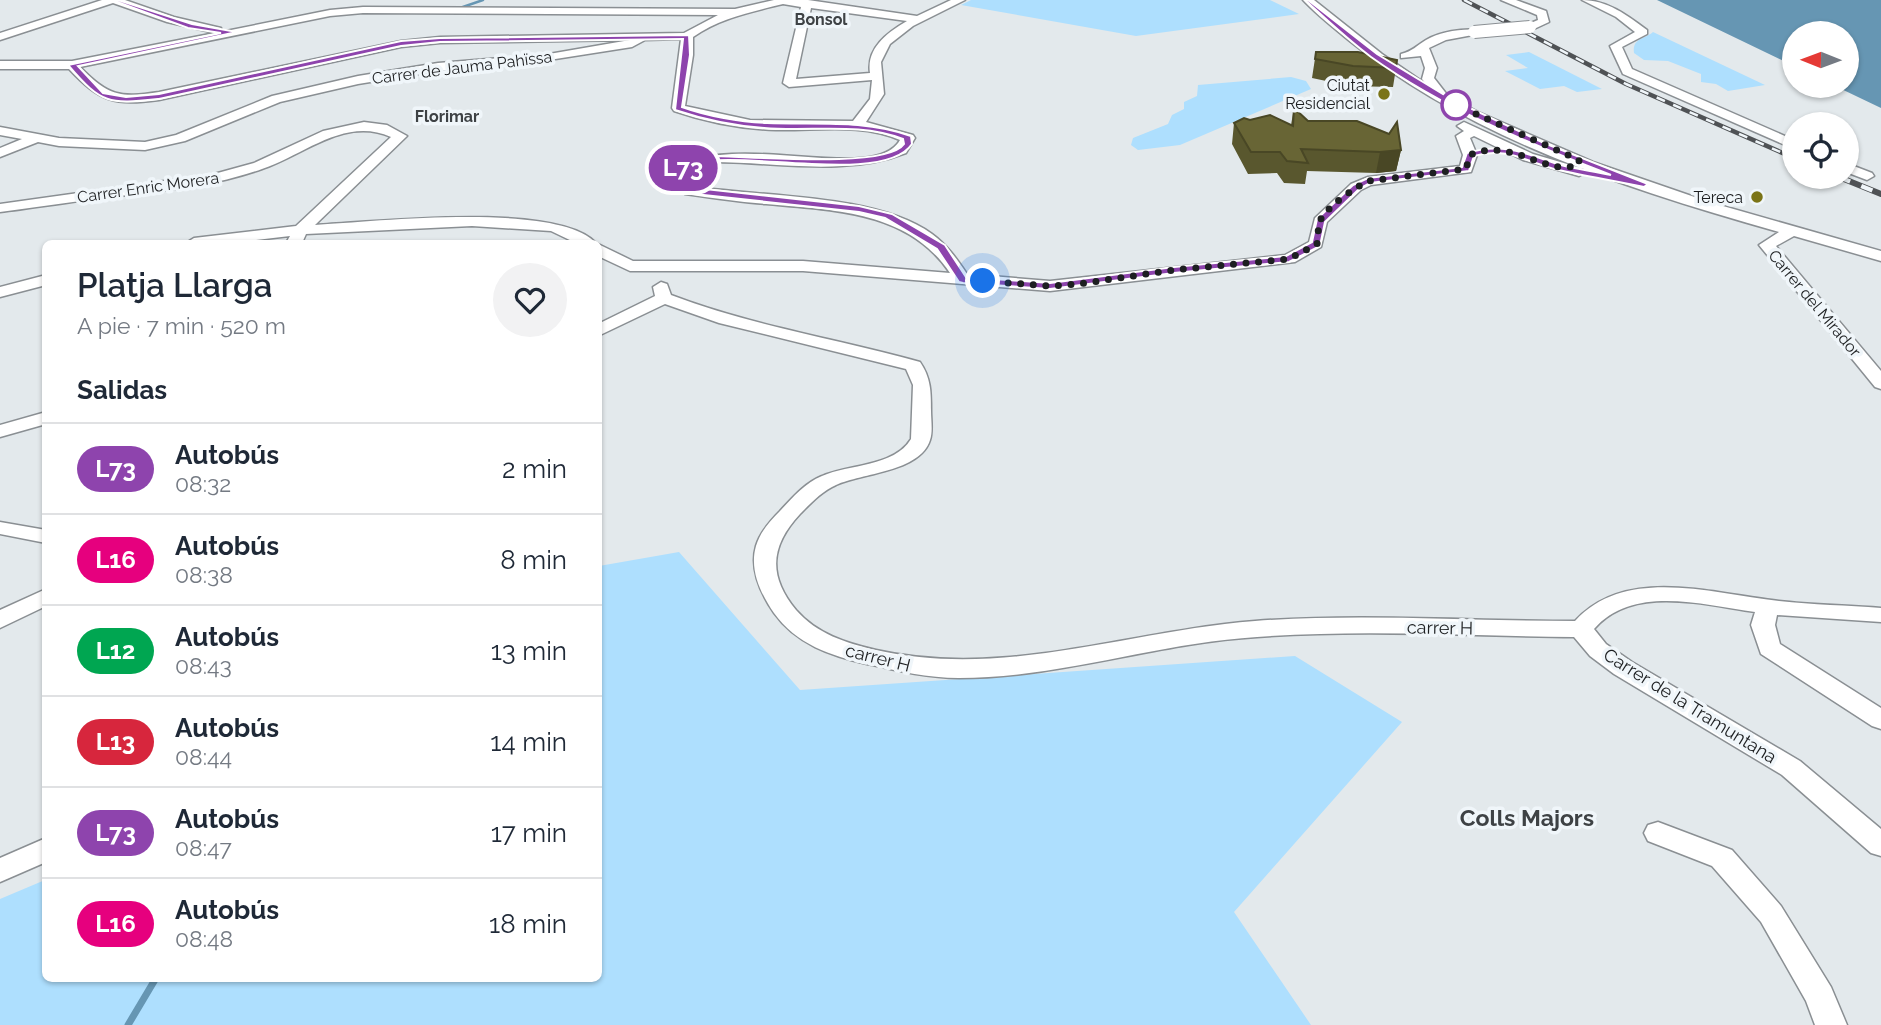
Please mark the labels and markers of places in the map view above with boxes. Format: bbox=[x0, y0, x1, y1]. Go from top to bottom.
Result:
place label: Ciutat Residencial bbox=[1285, 76, 1371, 113]
marker: Ciutat Residencial bbox=[1376, 86, 1392, 102]
unlabelled marker bbox=[1441, 90, 1471, 120]
place label: Tereca bbox=[1693, 188, 1743, 207]
marker: Tereca bbox=[1749, 189, 1765, 205]

